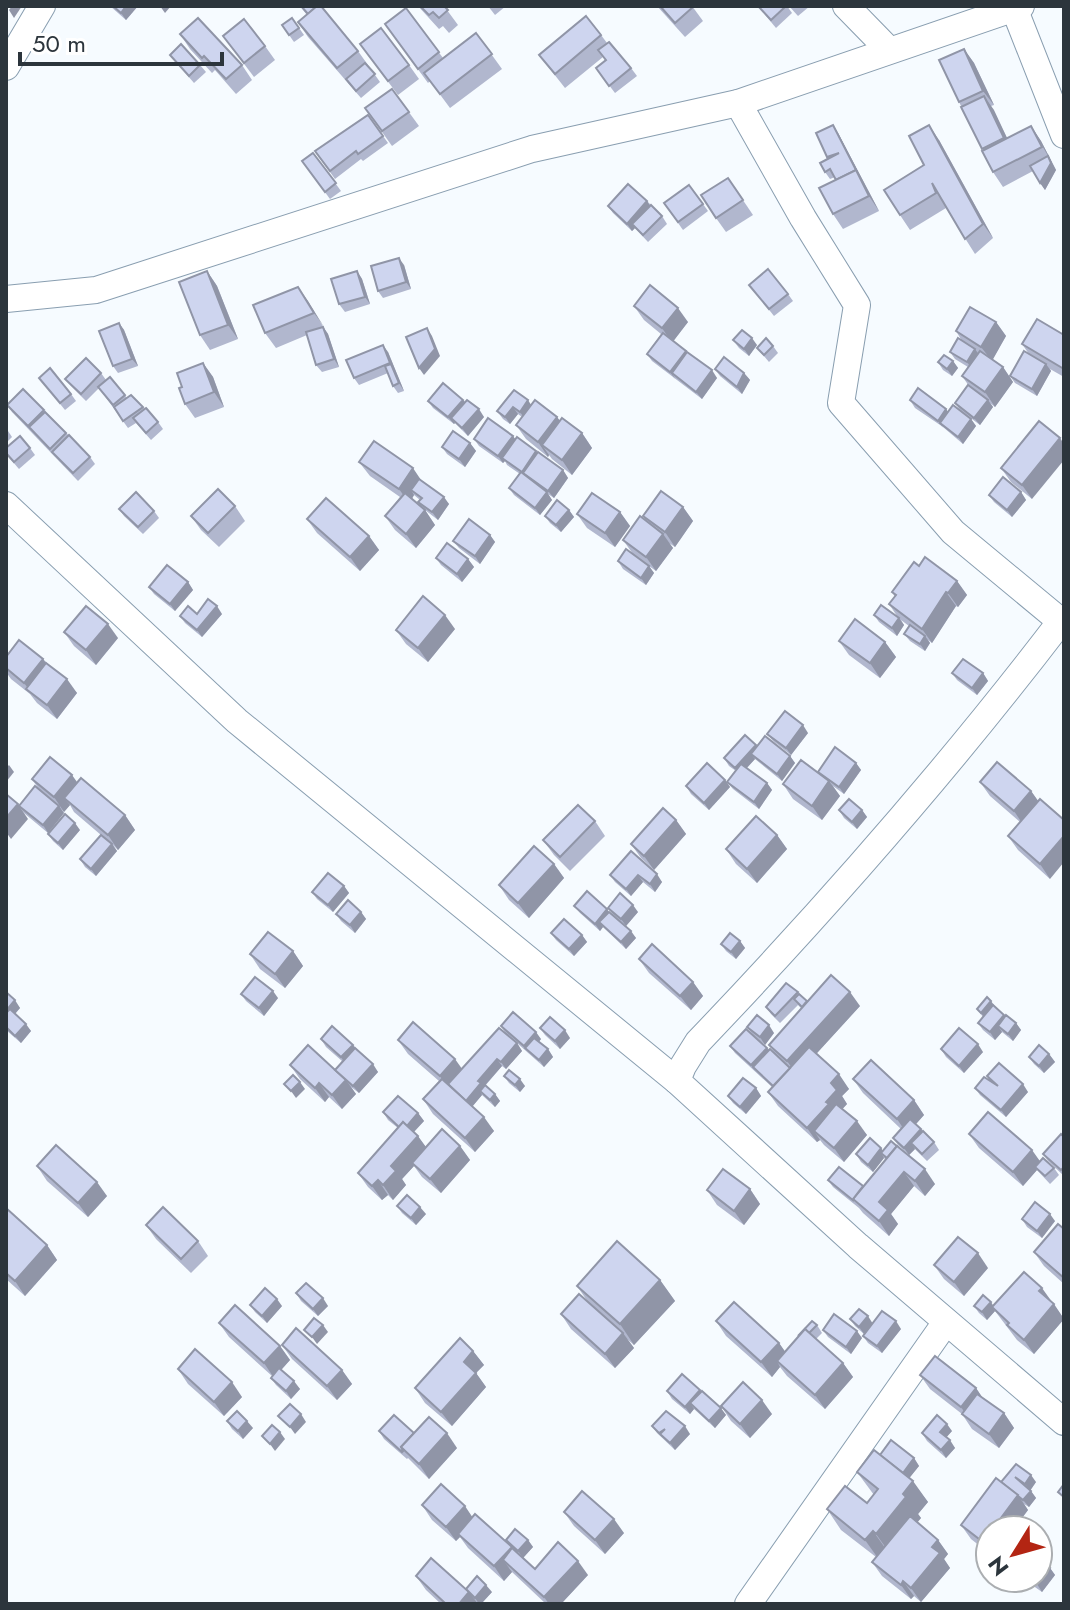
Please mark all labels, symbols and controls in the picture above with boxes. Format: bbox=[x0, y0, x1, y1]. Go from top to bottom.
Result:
scale bar bbox=[20, 16, 222, 66]
text: 50 m bbox=[32, 26, 86, 61]
north arrow bbox=[974, 1514, 1054, 1594]
text: N bbox=[980, 1549, 1016, 1583]

